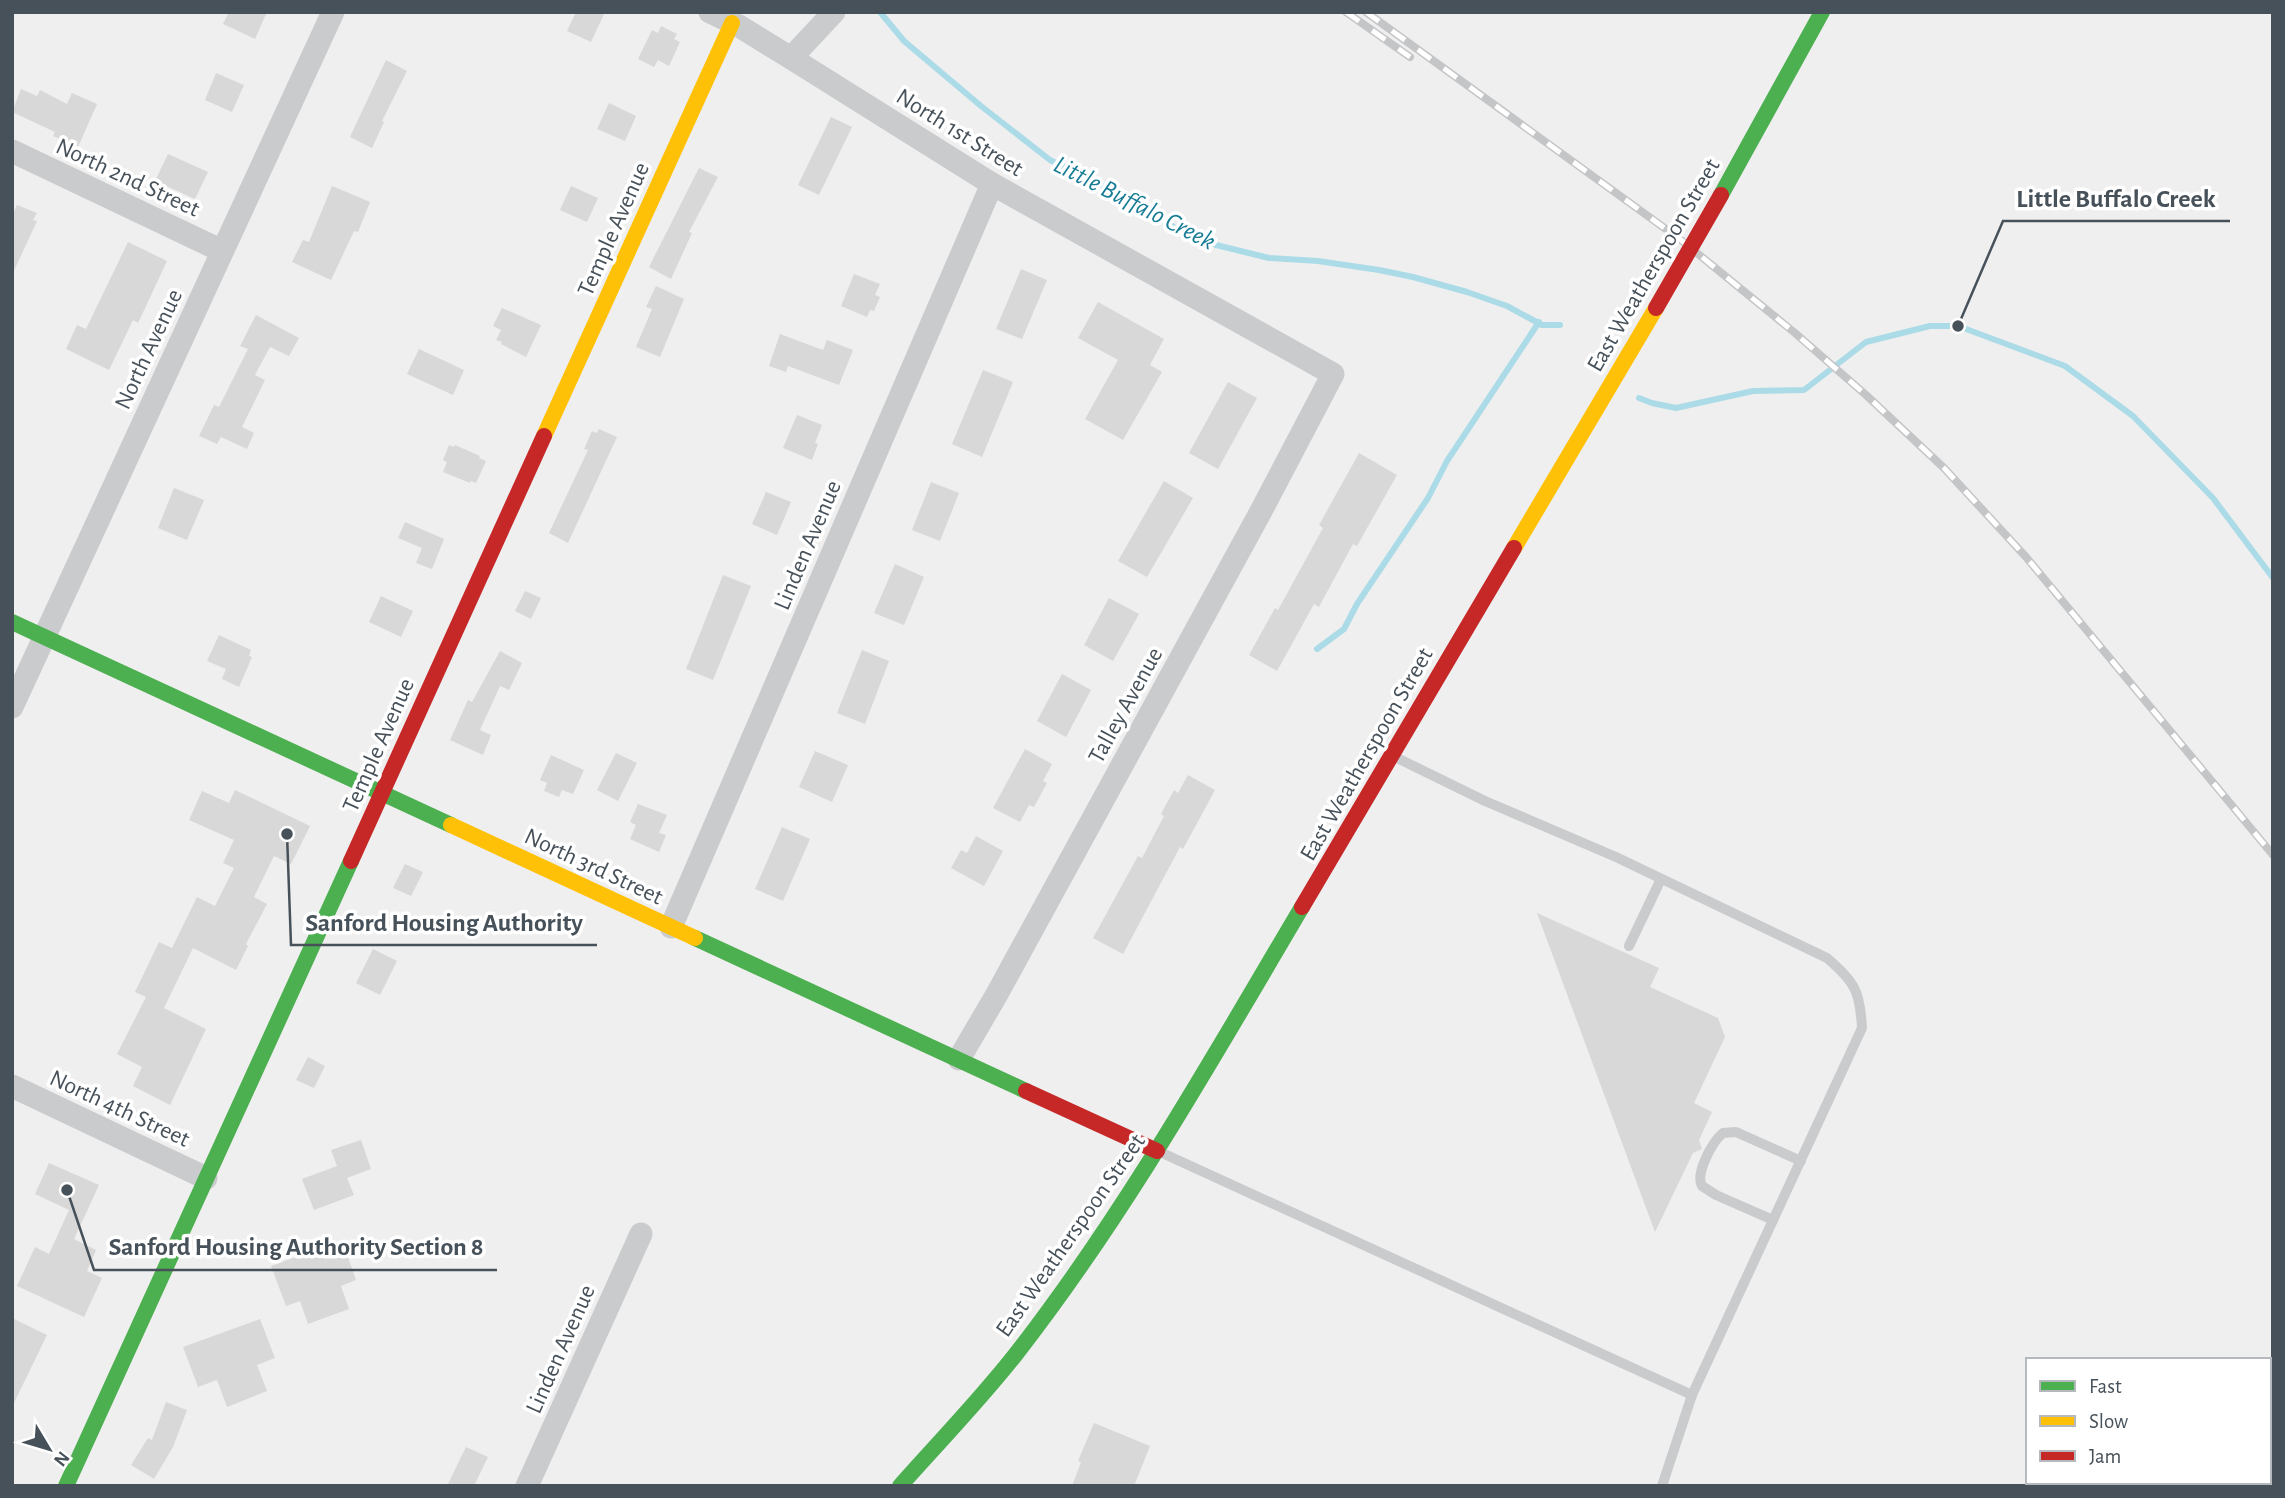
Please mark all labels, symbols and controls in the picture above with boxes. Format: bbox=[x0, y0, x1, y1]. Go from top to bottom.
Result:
street label: North 1st Street bbox=[892, 84, 1027, 182]
street label: North 2nd Street bbox=[52, 134, 203, 222]
water label: Little Buffalo Creek bbox=[1050, 151, 1220, 255]
street label: East Weatherspoon Street bbox=[1583, 155, 1725, 376]
street label: Temple Avenue bbox=[574, 159, 654, 300]
callout: Little Buffalo Creek bbox=[2003, 174, 2230, 221]
text: Little Buffalo Creek bbox=[2016, 186, 2216, 212]
street label: North Avenue bbox=[111, 286, 187, 413]
street label: Linden Avenue bbox=[770, 477, 846, 614]
street label: Talley Avenue bbox=[1084, 644, 1167, 767]
street label: East Weatherspoon Street bbox=[1296, 644, 1438, 865]
street label: Temple Avenue bbox=[339, 675, 419, 816]
street label: North 3rd Street bbox=[521, 824, 667, 910]
callout: Sanford Housing Authority bbox=[291, 898, 597, 945]
text: Sanford Housing Authority bbox=[305, 910, 583, 936]
street label: North 4th Street bbox=[46, 1066, 194, 1152]
street label: East Weatherspoon Street bbox=[992, 1130, 1150, 1341]
callout: Sanford Housing Authority Section 8 bbox=[94, 1223, 497, 1270]
text: Sanford Housing Authority Section 8 bbox=[108, 1234, 484, 1260]
street label: Linden Avenue bbox=[522, 1281, 600, 1417]
legend bbox=[2026, 1358, 2271, 1484]
text: Fast bbox=[2089, 1376, 2122, 1397]
text: Slow bbox=[2089, 1411, 2128, 1432]
north arrow bbox=[14, 1414, 84, 1484]
text: Jam bbox=[2089, 1446, 2121, 1467]
text: N bbox=[50, 1447, 73, 1470]

